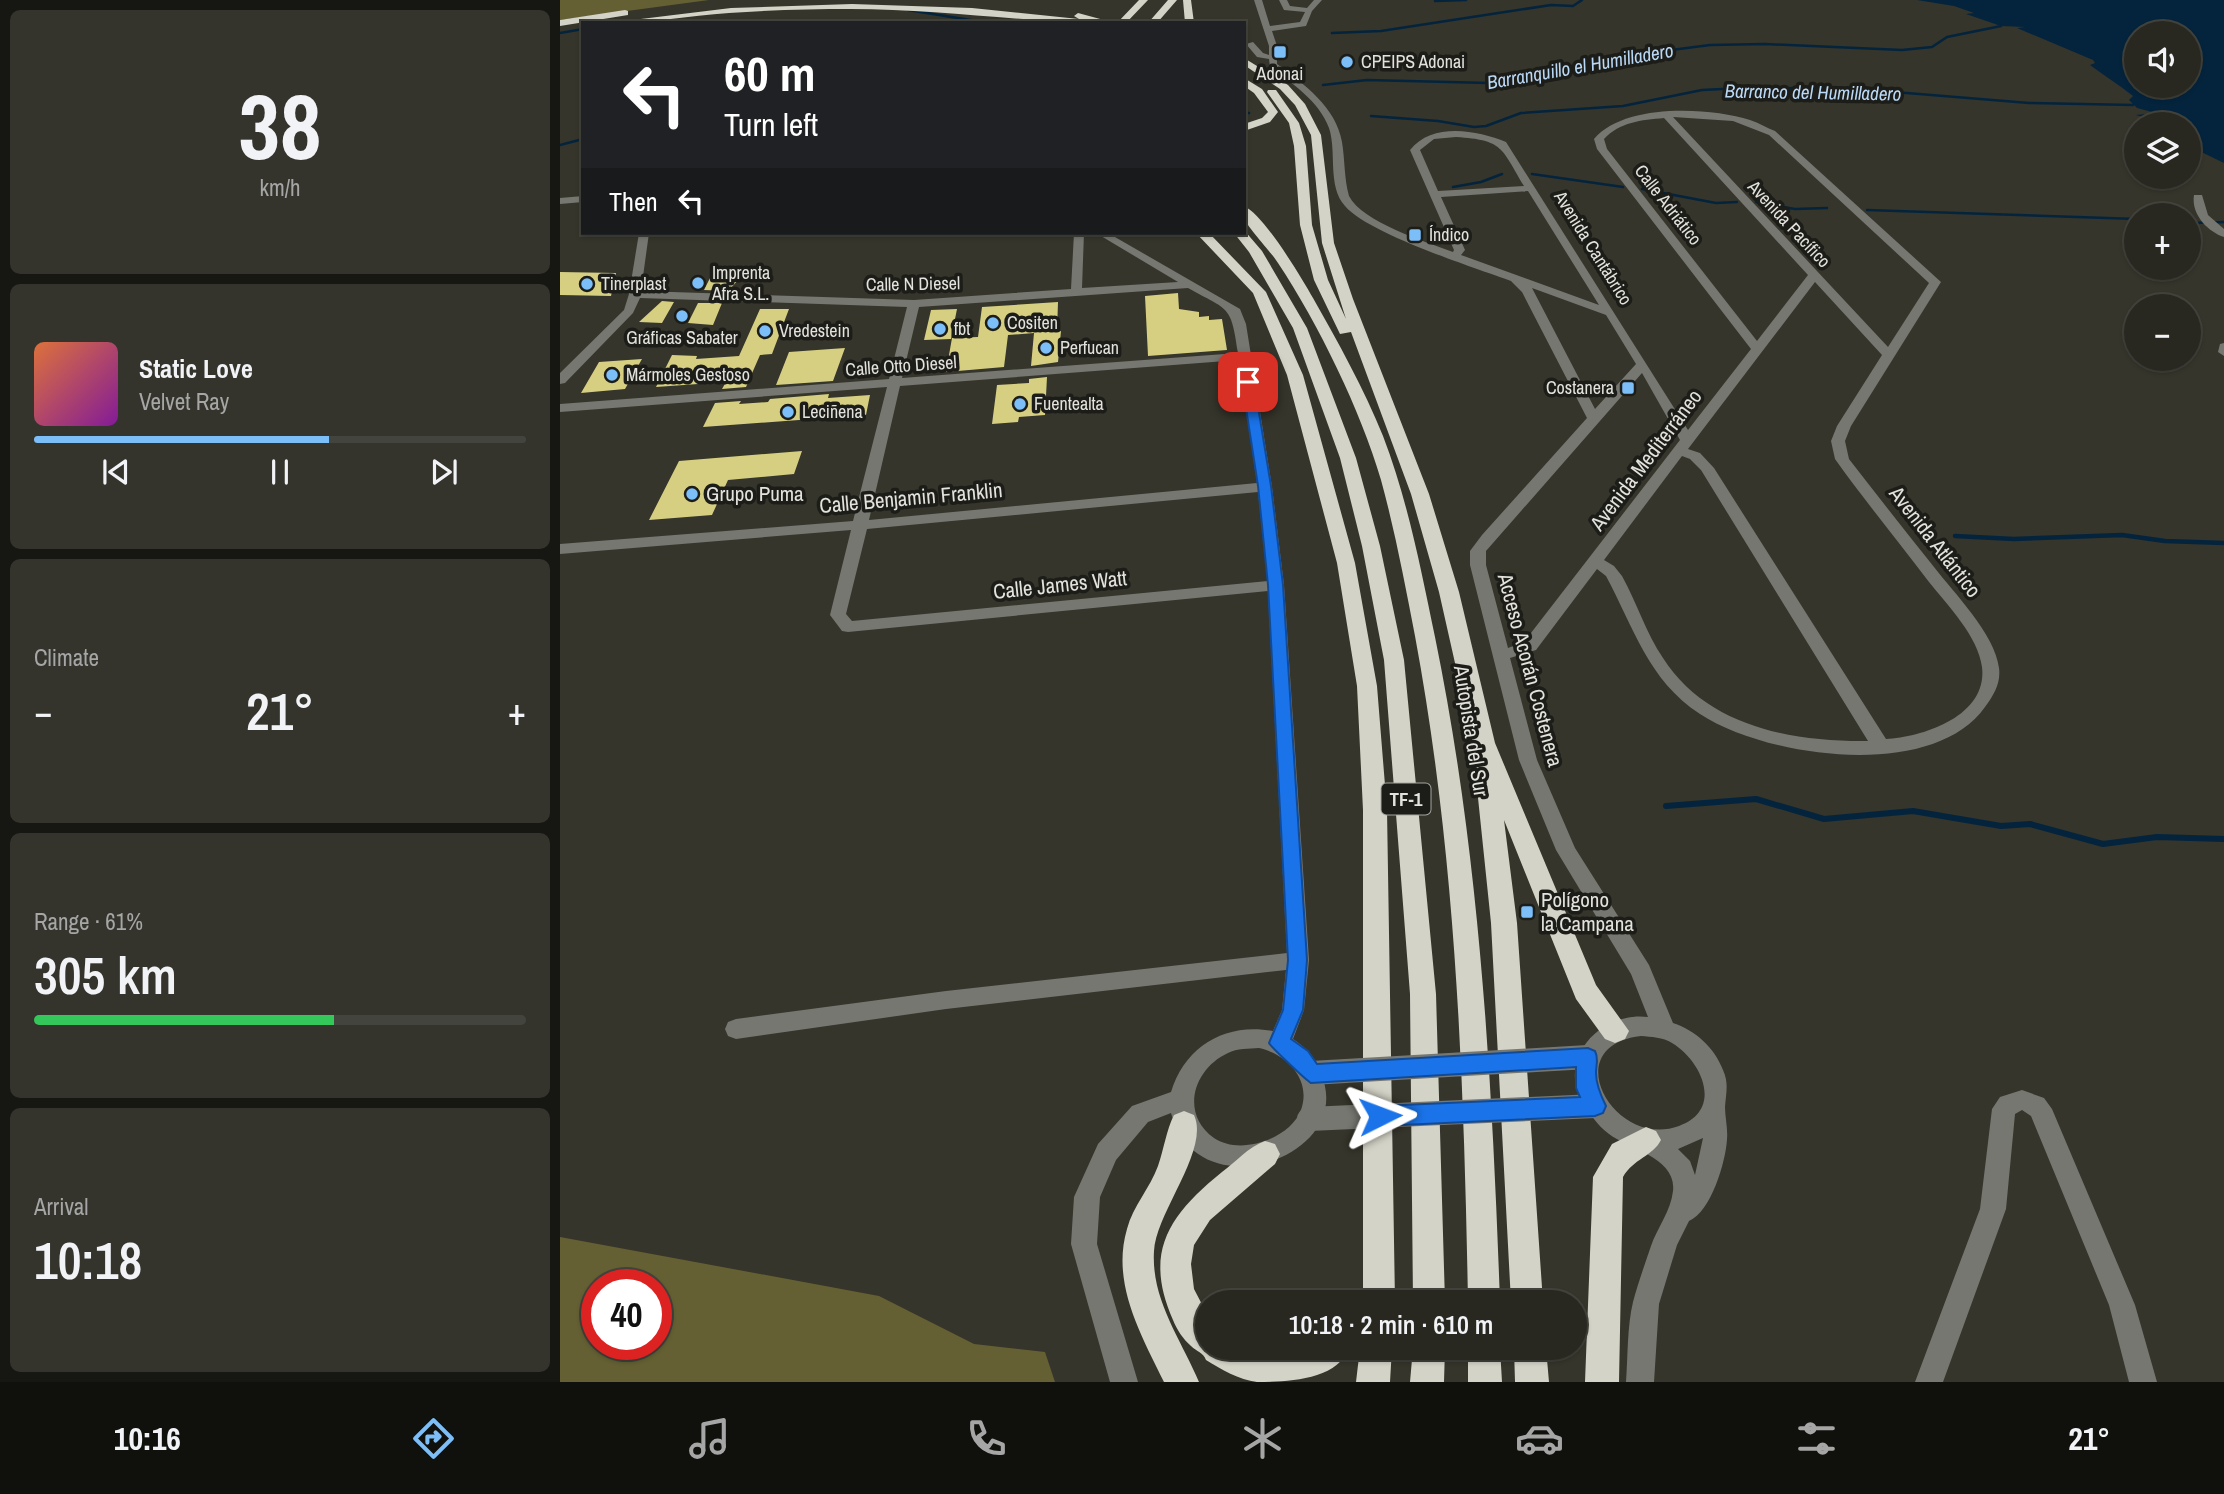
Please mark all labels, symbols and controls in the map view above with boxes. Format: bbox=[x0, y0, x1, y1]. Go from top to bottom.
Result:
map controls bbox=[2124, 21, 2201, 371]
button: sound bbox=[2124, 21, 2201, 98]
water label: Barranquillo el Humilladero bbox=[1485, 37, 1676, 95]
text: 60 m bbox=[724, 40, 816, 106]
marker: Adonai bbox=[1272, 44, 1288, 60]
icon: left bbox=[609, 49, 700, 140]
place label: CPEIPS Adonai bbox=[1361, 49, 1465, 74]
marker: CPEIPS Adonai bbox=[1339, 54, 1355, 70]
place label: Adonai bbox=[1256, 61, 1303, 86]
text: 38 bbox=[239, 65, 322, 187]
water label: Barranco del Humilladero bbox=[1724, 77, 1902, 107]
text: Turn left bbox=[724, 103, 818, 146]
button: layers bbox=[2124, 112, 2201, 189]
street label: Calle Adriático bbox=[1629, 159, 1708, 250]
text: km/h bbox=[260, 172, 300, 203]
street label: Avenida Pacífico bbox=[1742, 174, 1836, 273]
icon: left bbox=[672, 182, 710, 220]
text: Then bbox=[609, 184, 658, 219]
street label: Avenida Cantábrico bbox=[1548, 185, 1639, 310]
button: + bbox=[2124, 203, 2201, 280]
place label: Índico bbox=[1429, 222, 1469, 247]
marker: Índico bbox=[1407, 227, 1423, 243]
place label: Imprenta Afra S.L. bbox=[711, 260, 770, 306]
street label: Calle N Diesel bbox=[866, 270, 960, 297]
place label: Tinerplast bbox=[601, 271, 666, 296]
marker: Imprenta Afra S.L. bbox=[690, 275, 706, 291]
marker: Tinerplast bbox=[579, 276, 595, 292]
button: − bbox=[2124, 294, 2201, 371]
marker: Gráficas Sabater bbox=[674, 308, 690, 324]
place label: Cositen bbox=[1007, 310, 1058, 335]
marker: Cositen bbox=[985, 315, 1001, 331]
place label: fbt bbox=[954, 316, 970, 341]
place label: Vredestein bbox=[779, 318, 850, 343]
marker: fbt bbox=[932, 321, 948, 337]
marker: Vredestein bbox=[757, 323, 773, 339]
place label: Gráficas Sabater bbox=[626, 325, 738, 350]
place label: Perfucan bbox=[1060, 335, 1119, 360]
marker: Perfucan bbox=[1038, 340, 1054, 356]
street label: Calle Otto Diesel bbox=[844, 349, 957, 382]
text: Static Love bbox=[139, 351, 253, 386]
pin bbox=[1218, 352, 1278, 412]
place label: Mármoles Gestoso bbox=[626, 362, 750, 387]
icon: arrive bbox=[1229, 363, 1267, 401]
marker: Mármoles Gestoso bbox=[604, 367, 620, 383]
place label: Costanera bbox=[1546, 375, 1614, 400]
marker: Costanera bbox=[1620, 380, 1636, 396]
street label: Avenida Mediterráneo bbox=[1582, 383, 1708, 537]
text: Velvet Ray bbox=[139, 386, 229, 417]
place label: Fuentealta bbox=[1034, 391, 1104, 416]
marker: Fuentealta bbox=[1012, 396, 1028, 412]
place label: Leciñena bbox=[802, 399, 863, 424]
marker: Leciñena bbox=[780, 404, 796, 420]
icon: previous bbox=[97, 453, 135, 491]
icon: pause bbox=[261, 453, 299, 491]
icon: next bbox=[425, 453, 463, 491]
street label: Calle Benjamin Franklin bbox=[818, 475, 1004, 520]
place label: Grupo Puma bbox=[706, 479, 804, 508]
street label: Avenida Atlántico bbox=[1882, 479, 1988, 603]
marker: Grupo Puma bbox=[684, 486, 700, 502]
street label: Calle James Watt bbox=[992, 563, 1128, 606]
street label: Acceso Acorán Costenera bbox=[1490, 569, 1570, 770]
text: Climate bbox=[34, 642, 99, 673]
street label: Autopista del Sur bbox=[1447, 662, 1496, 799]
text: 21° bbox=[246, 676, 314, 746]
text: − bbox=[34, 686, 52, 737]
text: + bbox=[508, 686, 526, 737]
road number: TF-1 bbox=[1382, 784, 1430, 814]
place label: Polígono la Campana bbox=[1541, 885, 1634, 938]
marker: Polígono la Campana bbox=[1519, 904, 1535, 920]
text: Range · 61% bbox=[34, 906, 143, 937]
text: 305 km bbox=[34, 940, 177, 1010]
position arrow bbox=[1343, 1079, 1417, 1153]
text: Arrival bbox=[34, 1191, 89, 1222]
text: 10:18 bbox=[34, 1225, 142, 1295]
speed limit sign: 40 bbox=[581, 1269, 672, 1360]
text: 10:18 · 2 min · 610 m bbox=[1289, 1307, 1493, 1342]
icon: directions bbox=[409, 1414, 458, 1463]
icon: music bbox=[685, 1414, 734, 1463]
icon: phone bbox=[962, 1414, 1011, 1463]
icon: climate bbox=[1238, 1414, 1287, 1463]
icon: car bbox=[1515, 1414, 1564, 1463]
icon: filters bbox=[1792, 1414, 1841, 1463]
text: 10:16 bbox=[114, 1417, 181, 1460]
text: 21° bbox=[2068, 1417, 2110, 1460]

